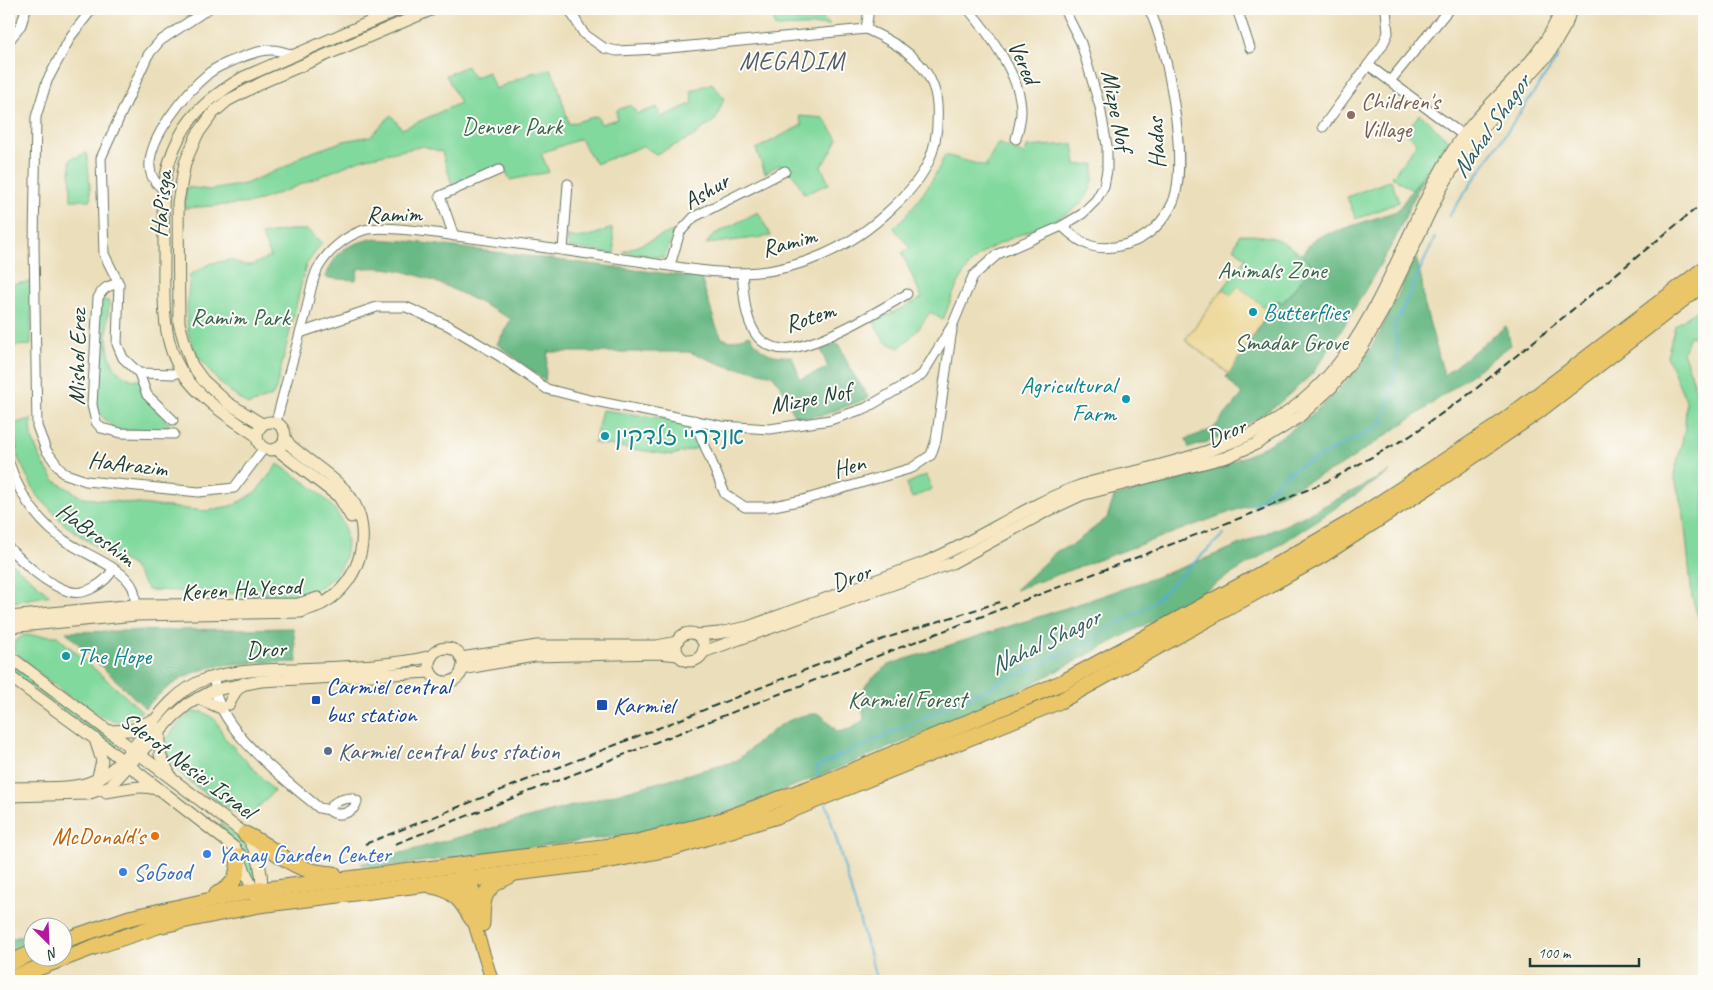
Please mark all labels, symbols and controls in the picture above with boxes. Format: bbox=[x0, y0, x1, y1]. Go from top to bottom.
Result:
street label: Vered bbox=[1001, 35, 1048, 92]
district label: MEGADIM bbox=[739, 45, 846, 77]
water label: Nahal Shagor bbox=[1444, 66, 1540, 184]
street label: Mizpe Nof bbox=[1095, 67, 1141, 159]
place label: Children's Village bbox=[1361, 86, 1442, 144]
marker: Children's Village bbox=[1345, 109, 1357, 121]
park label: Denver Park bbox=[462, 111, 564, 141]
street label: Hadas bbox=[1140, 115, 1172, 169]
street label: Ashur bbox=[678, 164, 736, 216]
street label: HaPisga bbox=[143, 167, 179, 238]
street label: Ramim bbox=[366, 198, 423, 229]
street label: Ramim bbox=[758, 220, 821, 264]
park label: Animals Zone bbox=[1217, 255, 1329, 285]
street label: Rotem bbox=[781, 294, 840, 339]
place label: Butterflies bbox=[1263, 297, 1351, 327]
park label: Ramim Park bbox=[191, 302, 292, 332]
street label: Mishol Erez bbox=[61, 306, 93, 405]
marker: Butterflies bbox=[1247, 306, 1259, 318]
park label: Smadar Grove bbox=[1234, 327, 1350, 357]
place label: Agricultural Farm bbox=[1020, 370, 1120, 428]
street label: Mizpe Nof bbox=[767, 374, 859, 420]
marker: Agricultural Farm bbox=[1120, 393, 1132, 405]
street label: Dror bbox=[1202, 410, 1252, 453]
place label: אנדריי זלדקין bbox=[615, 421, 744, 451]
marker: אנדריי זלדקין bbox=[599, 430, 611, 442]
street label: HaArazim bbox=[87, 444, 170, 484]
street label: Hen bbox=[829, 447, 870, 485]
street label: HaBroshim bbox=[51, 495, 143, 574]
street label: Dror bbox=[827, 555, 877, 598]
street label: Keren HaYesod bbox=[180, 571, 305, 607]
water label: Nahal Shagor bbox=[984, 600, 1108, 682]
street label: Dror bbox=[245, 633, 289, 665]
place label: The Hope bbox=[76, 641, 153, 671]
marker: The Hope bbox=[60, 650, 72, 662]
place label: Carmiel central bus station bbox=[326, 671, 455, 729]
park label: Karmiel Forest bbox=[848, 684, 969, 714]
place label: Karmiel bbox=[613, 690, 678, 720]
marker: Carmiel central bus station bbox=[310, 694, 322, 706]
marker: Karmiel bbox=[595, 698, 609, 712]
street label: Sderot Nesiei Israel bbox=[115, 705, 264, 828]
place label: Karmiel central bus station bbox=[338, 736, 560, 766]
marker: Karmiel central bus station bbox=[322, 745, 334, 757]
place label: McDonald's bbox=[52, 821, 148, 851]
marker: McDonald's bbox=[149, 830, 161, 842]
place label: Yanay Garden Center bbox=[217, 839, 393, 869]
marker: Yanay Garden Center bbox=[201, 848, 213, 860]
place label: SoGood bbox=[133, 857, 195, 887]
marker: SoGood bbox=[117, 866, 129, 878]
north arrow bbox=[22, 918, 72, 968]
scale bar bbox=[1530, 935, 1639, 967]
text: N bbox=[44, 944, 61, 964]
text: 100 m bbox=[1538, 944, 1572, 963]

